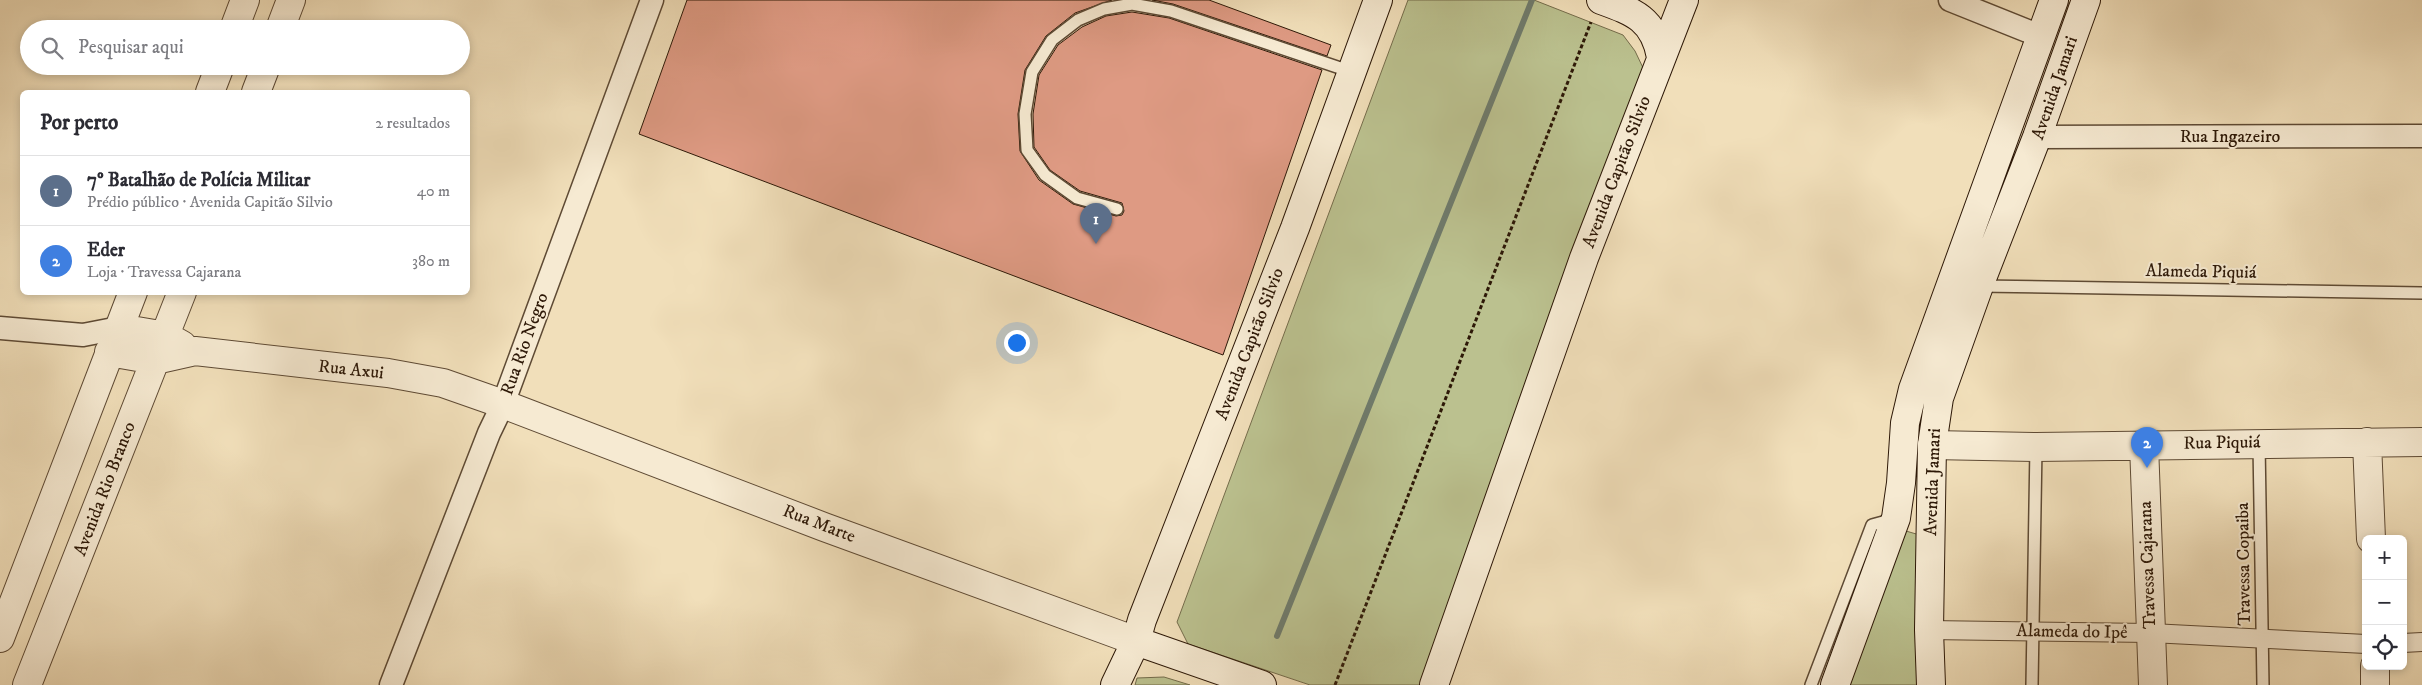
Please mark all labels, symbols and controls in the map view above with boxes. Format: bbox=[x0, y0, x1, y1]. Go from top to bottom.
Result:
search box bbox=[20, 20, 470, 75]
street label: Avenida Jamari bbox=[2027, 33, 2083, 143]
icon: search bbox=[38, 34, 66, 62]
text: Pesquisar aqui bbox=[78, 36, 184, 59]
street label: Avenida Capitão Silvio bbox=[1578, 93, 1656, 251]
text: Por perto bbox=[40, 110, 118, 136]
text: 2 resultados bbox=[375, 113, 450, 133]
street label: Rua Ingazeiro bbox=[2180, 126, 2281, 148]
text: 7º Batalhão de Polícia Militar bbox=[87, 169, 310, 192]
text: 1 bbox=[53, 181, 59, 201]
text: 40 m bbox=[417, 181, 450, 201]
text: Prédio público · Avenida Capitão Silvio bbox=[87, 192, 333, 212]
pin: 1 bbox=[1080, 203, 1112, 244]
text: Eder bbox=[87, 239, 125, 262]
text: 2 bbox=[52, 251, 60, 271]
text: 380 m bbox=[412, 251, 450, 271]
street label: Alameda Piquiá bbox=[2145, 260, 2257, 284]
text: Loja · Travessa Cajarana bbox=[87, 262, 241, 282]
street label: Avenida Capitão Silvio bbox=[1211, 265, 1289, 423]
street label: Rua Rio Negro bbox=[496, 290, 554, 398]
your location bbox=[1004, 330, 1030, 356]
street label: Rua Axui bbox=[317, 356, 385, 384]
street label: Avenida Rio Branco bbox=[69, 419, 141, 559]
pin: 2 bbox=[2131, 427, 2163, 468]
street label: Avenida Jamari bbox=[1920, 428, 1946, 536]
street label: Rua Piquiá bbox=[2183, 431, 2261, 455]
street label: Rua Marte bbox=[779, 500, 859, 548]
street label: Travessa Cajarana bbox=[2135, 500, 2161, 629]
street label: Travessa Copaiba bbox=[2232, 502, 2256, 626]
map controls bbox=[2362, 535, 2407, 670]
button: + bbox=[2362, 535, 2407, 580]
button: − bbox=[2362, 580, 2407, 625]
street label: Alameda do Ipê bbox=[2016, 620, 2128, 644]
button: locate bbox=[2362, 625, 2407, 670]

